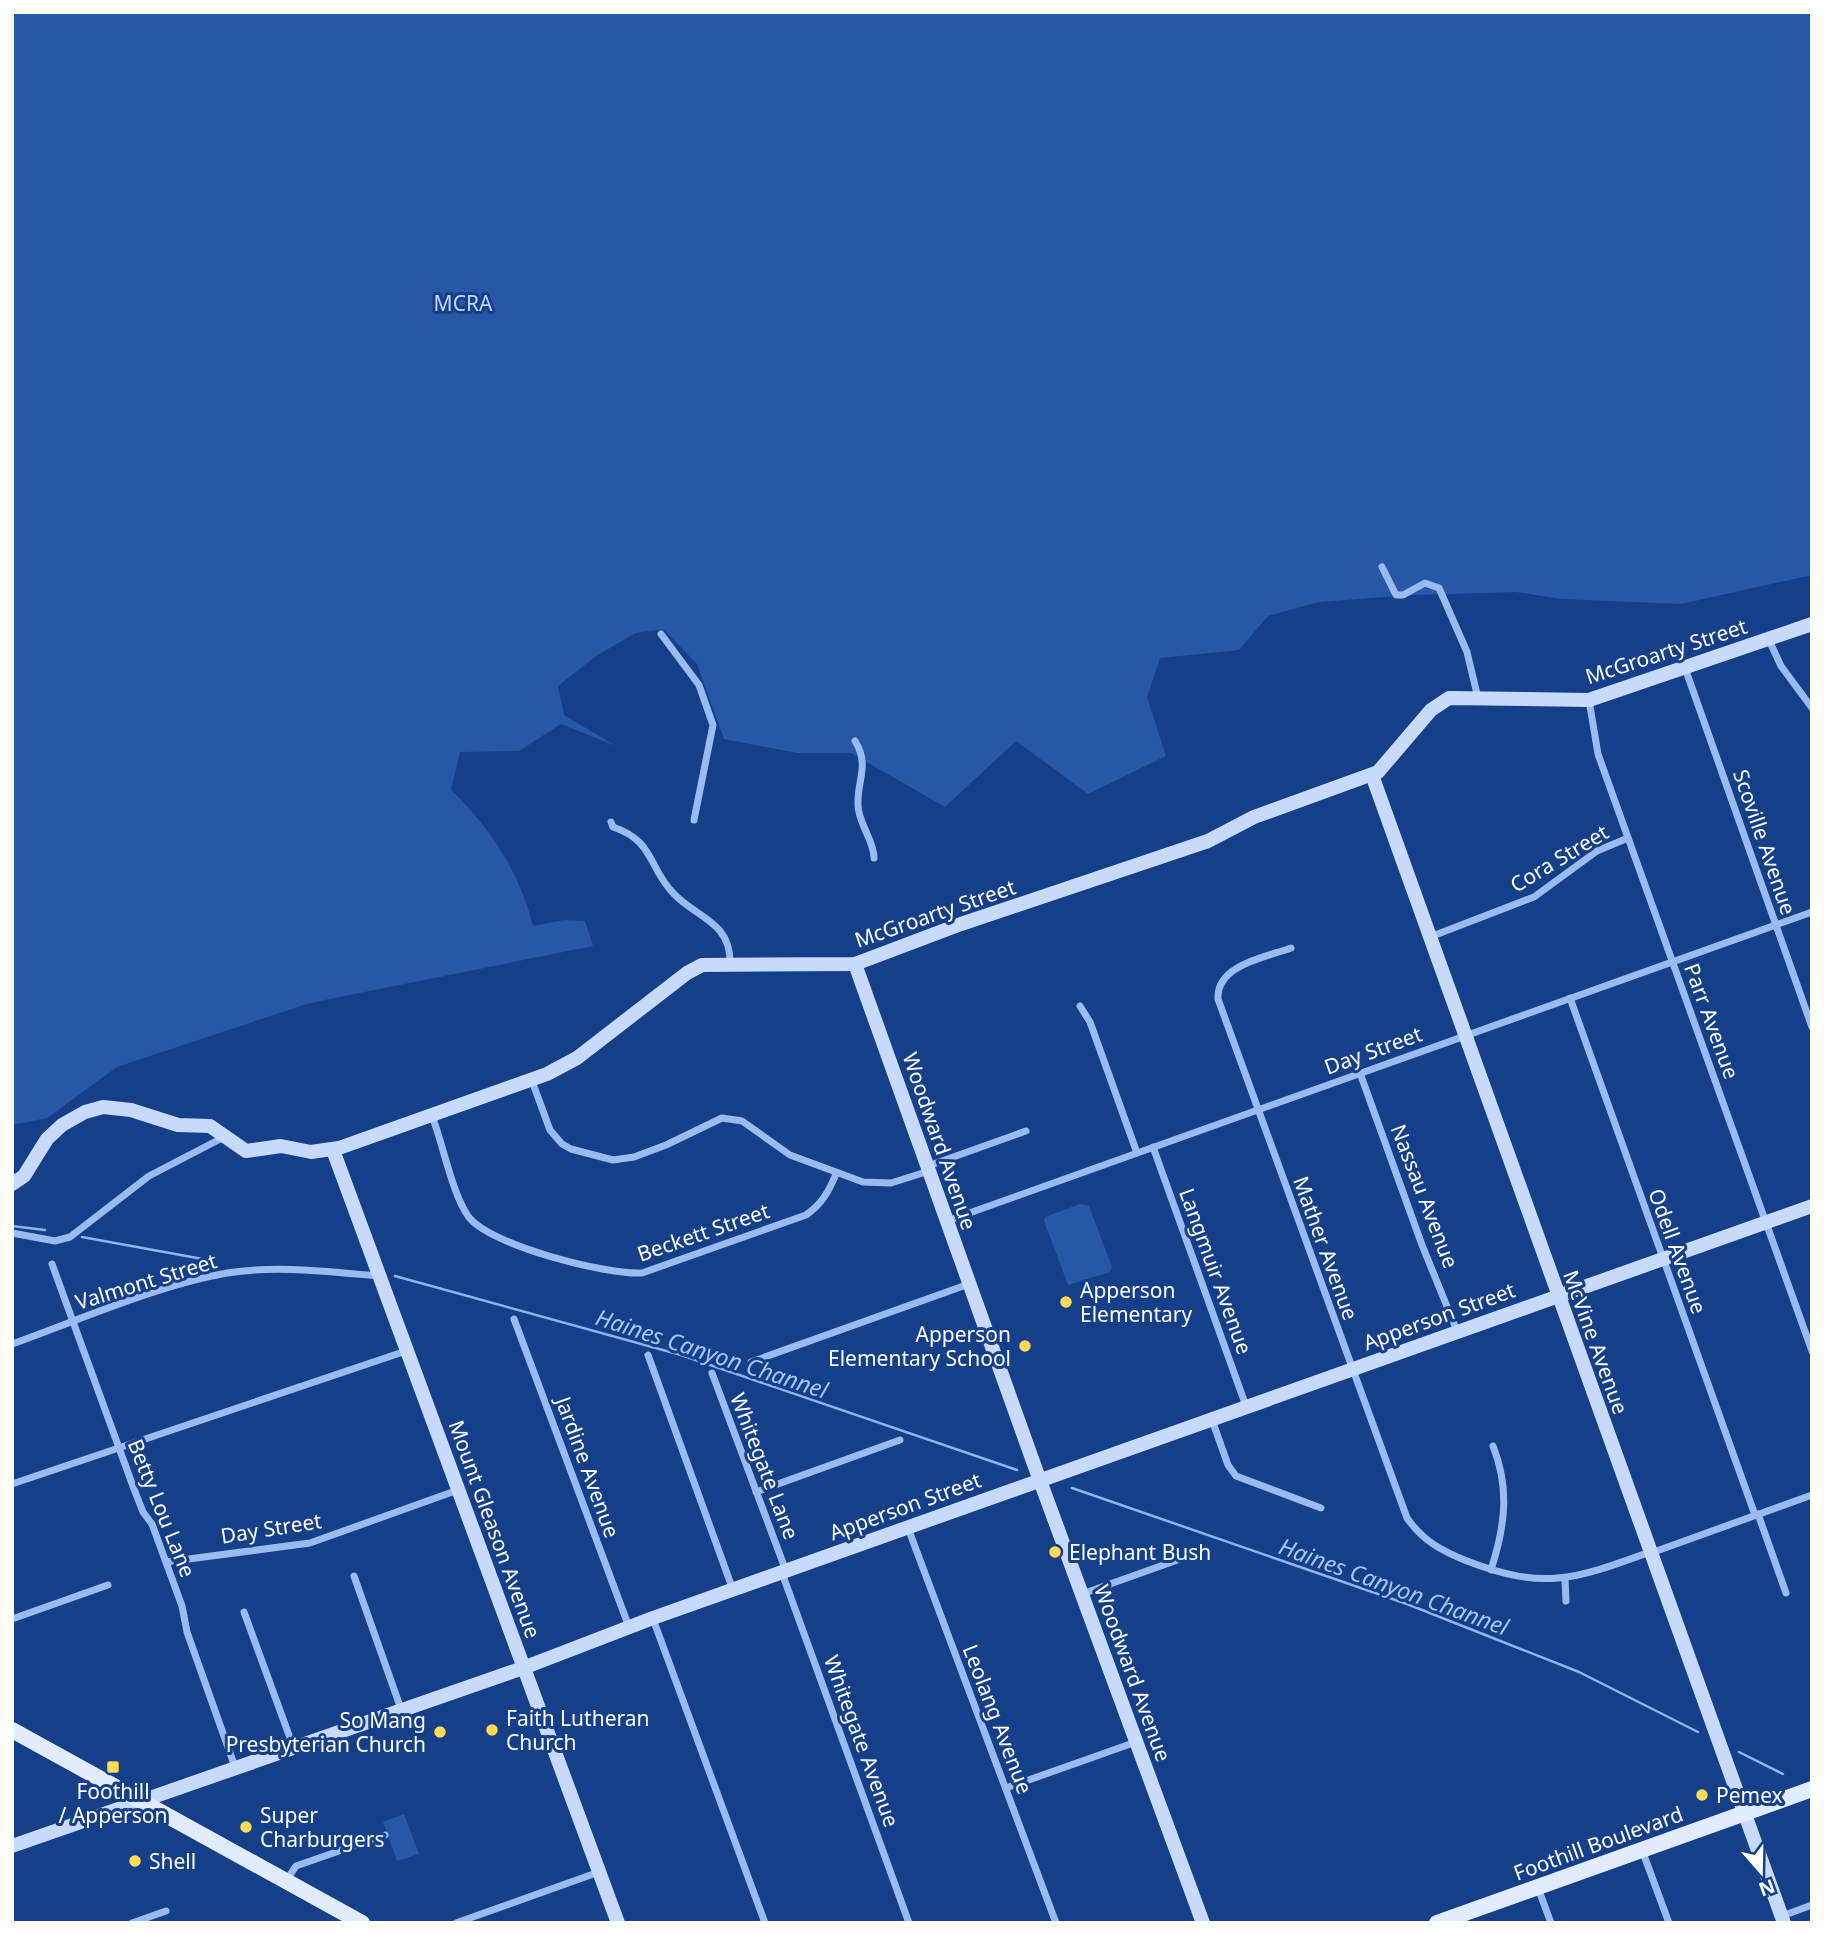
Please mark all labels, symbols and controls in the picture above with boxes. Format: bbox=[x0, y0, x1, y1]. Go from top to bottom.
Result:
park label: MCRA bbox=[434, 289, 493, 317]
street label: McGroarty Street bbox=[1582, 612, 1751, 690]
street label: Scoville Avenue bbox=[1727, 766, 1803, 918]
street label: Cora Street bbox=[1505, 817, 1614, 898]
street label: McGroarty Street bbox=[851, 872, 1019, 954]
street label: Parr Avenue bbox=[1678, 959, 1746, 1083]
street label: Day Street bbox=[1320, 1019, 1426, 1081]
street label: Woodward Avenue bbox=[896, 1048, 984, 1234]
street label: Nassau Avenue bbox=[1385, 1120, 1465, 1272]
street label: Mather Avenue bbox=[1287, 1172, 1365, 1324]
street label: Langmuir Avenue bbox=[1173, 1184, 1259, 1358]
street label: Odell Avenue bbox=[1642, 1185, 1714, 1317]
street label: Beckett Street bbox=[633, 1196, 773, 1268]
street label: Valmont Street bbox=[72, 1246, 220, 1316]
street label: McVine Avenue bbox=[1557, 1266, 1635, 1418]
street label: Apperson Street bbox=[1359, 1275, 1519, 1356]
place label: Apperson Elementary bbox=[1080, 1276, 1192, 1328]
marker: Apperson Elementary bbox=[1058, 1294, 1074, 1310]
water label: Haines Canyon Channel bbox=[592, 1300, 833, 1406]
place label: Apperson Elementary School bbox=[828, 1320, 1011, 1372]
marker: Apperson Elementary School bbox=[1017, 1338, 1033, 1354]
street label: Whitegate Lane bbox=[724, 1389, 806, 1543]
street label: Jardine Avenue bbox=[549, 1391, 626, 1541]
street label: Mount Gleason Avenue bbox=[443, 1416, 547, 1642]
street label: Betty Lou Lane bbox=[122, 1435, 202, 1581]
street label: Apperson Street bbox=[825, 1465, 985, 1546]
street label: Day Street bbox=[218, 1506, 324, 1550]
water label: Haines Canyon Channel bbox=[1275, 1530, 1514, 1643]
place label: Elephant Bush bbox=[1069, 1538, 1211, 1566]
marker: Elephant Bush bbox=[1047, 1544, 1063, 1560]
street label: Woodward Avenue bbox=[1088, 1581, 1178, 1765]
street label: Leolang Avenue bbox=[957, 1640, 1039, 1798]
street label: Whitegate Avenue bbox=[818, 1651, 906, 1831]
place label: Faith Lutheran Church bbox=[506, 1704, 650, 1756]
place label: So Mang Presbyterian Church bbox=[226, 1706, 426, 1758]
marker: Faith Lutheran Church bbox=[484, 1722, 500, 1738]
marker: So Mang Presbyterian Church bbox=[432, 1724, 448, 1740]
marker: Foothill / Apperson bbox=[105, 1759, 121, 1775]
place label: Foothill / Apperson bbox=[59, 1777, 167, 1829]
place label: Pemex bbox=[1716, 1781, 1783, 1809]
marker: Pemex bbox=[1694, 1787, 1710, 1803]
street label: Foothill Boulevard bbox=[1509, 1799, 1687, 1887]
place label: Super Charburgers bbox=[260, 1801, 385, 1853]
marker: Super Charburgers bbox=[238, 1819, 254, 1835]
north arrow bbox=[1726, 1837, 1796, 1907]
place label: Shell bbox=[149, 1847, 196, 1875]
marker: Shell bbox=[127, 1853, 143, 1869]
text: N bbox=[1755, 1873, 1779, 1903]

